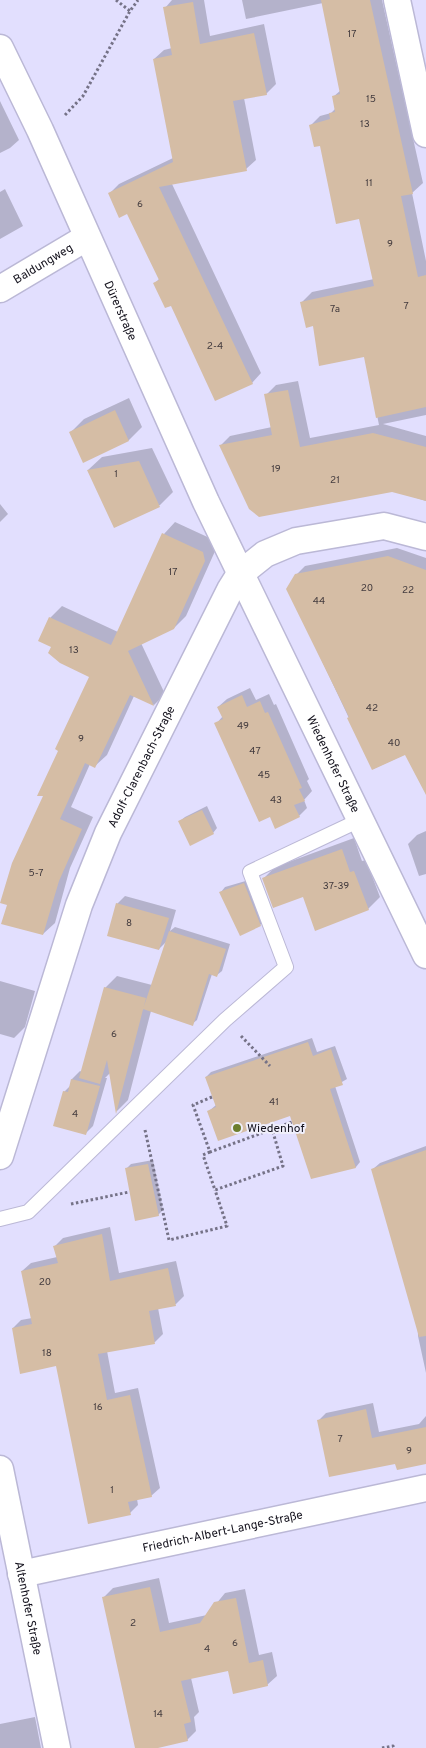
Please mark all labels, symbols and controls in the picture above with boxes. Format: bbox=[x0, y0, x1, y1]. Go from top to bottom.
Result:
house number: 17 bbox=[348, 28, 356, 41]
house number: 15 bbox=[366, 93, 376, 106]
house number: 13 bbox=[360, 118, 370, 131]
house number: 11 bbox=[365, 177, 373, 190]
house number: 6 bbox=[137, 198, 143, 211]
house number: 9 bbox=[387, 238, 393, 251]
street label: Baldungweg bbox=[11, 240, 76, 288]
street label: Dürerstraße bbox=[99, 279, 140, 343]
house number: 7 bbox=[403, 300, 409, 313]
house number: 7a bbox=[330, 303, 340, 316]
house number: 2-4 bbox=[207, 340, 223, 353]
house number: 19 bbox=[271, 463, 281, 476]
house number: 1 bbox=[114, 468, 118, 481]
house number: 21 bbox=[330, 474, 340, 487]
house number: 17 bbox=[169, 566, 177, 579]
house number: 20 bbox=[361, 582, 373, 595]
house number: 22 bbox=[402, 584, 414, 597]
house number: 44 bbox=[313, 595, 325, 608]
house number: 13 bbox=[69, 644, 79, 657]
house number: 42 bbox=[366, 702, 378, 715]
street label: Adolf-Clarenbach-Straße bbox=[105, 703, 179, 831]
street label: Wiedenhofer Straße bbox=[302, 713, 363, 816]
house number: 49 bbox=[237, 720, 249, 733]
house number: 9 bbox=[78, 733, 84, 746]
house number: 40 bbox=[388, 737, 400, 750]
house number: 47 bbox=[249, 745, 261, 758]
house number: 45 bbox=[258, 769, 270, 782]
house number: 43 bbox=[270, 794, 282, 807]
house number: 5-7 bbox=[29, 867, 43, 880]
house number: 37-39 bbox=[323, 880, 349, 893]
house number: 8 bbox=[126, 917, 132, 930]
house number: 6 bbox=[111, 1028, 117, 1041]
house number: 41 bbox=[269, 1096, 279, 1109]
house number: 4 bbox=[72, 1108, 78, 1121]
place label: Wiedenhof bbox=[247, 1121, 304, 1137]
marker: Wiedenhof bbox=[231, 1122, 243, 1134]
house number: 20 bbox=[39, 1276, 51, 1289]
house number: 18 bbox=[42, 1347, 52, 1360]
house number: 16 bbox=[93, 1401, 103, 1414]
house number: 7 bbox=[337, 1433, 343, 1446]
house number: 9 bbox=[406, 1445, 412, 1458]
house number: 1 bbox=[110, 1484, 114, 1497]
street label: Friedrich-Albert-Lange-Straße bbox=[141, 1507, 304, 1557]
street label: Altenhofer Straße bbox=[10, 1560, 45, 1657]
house number: 2 bbox=[130, 1617, 136, 1630]
house number: 6 bbox=[232, 1637, 238, 1650]
house number: 4 bbox=[204, 1643, 210, 1656]
house number: 14 bbox=[153, 1708, 163, 1721]

